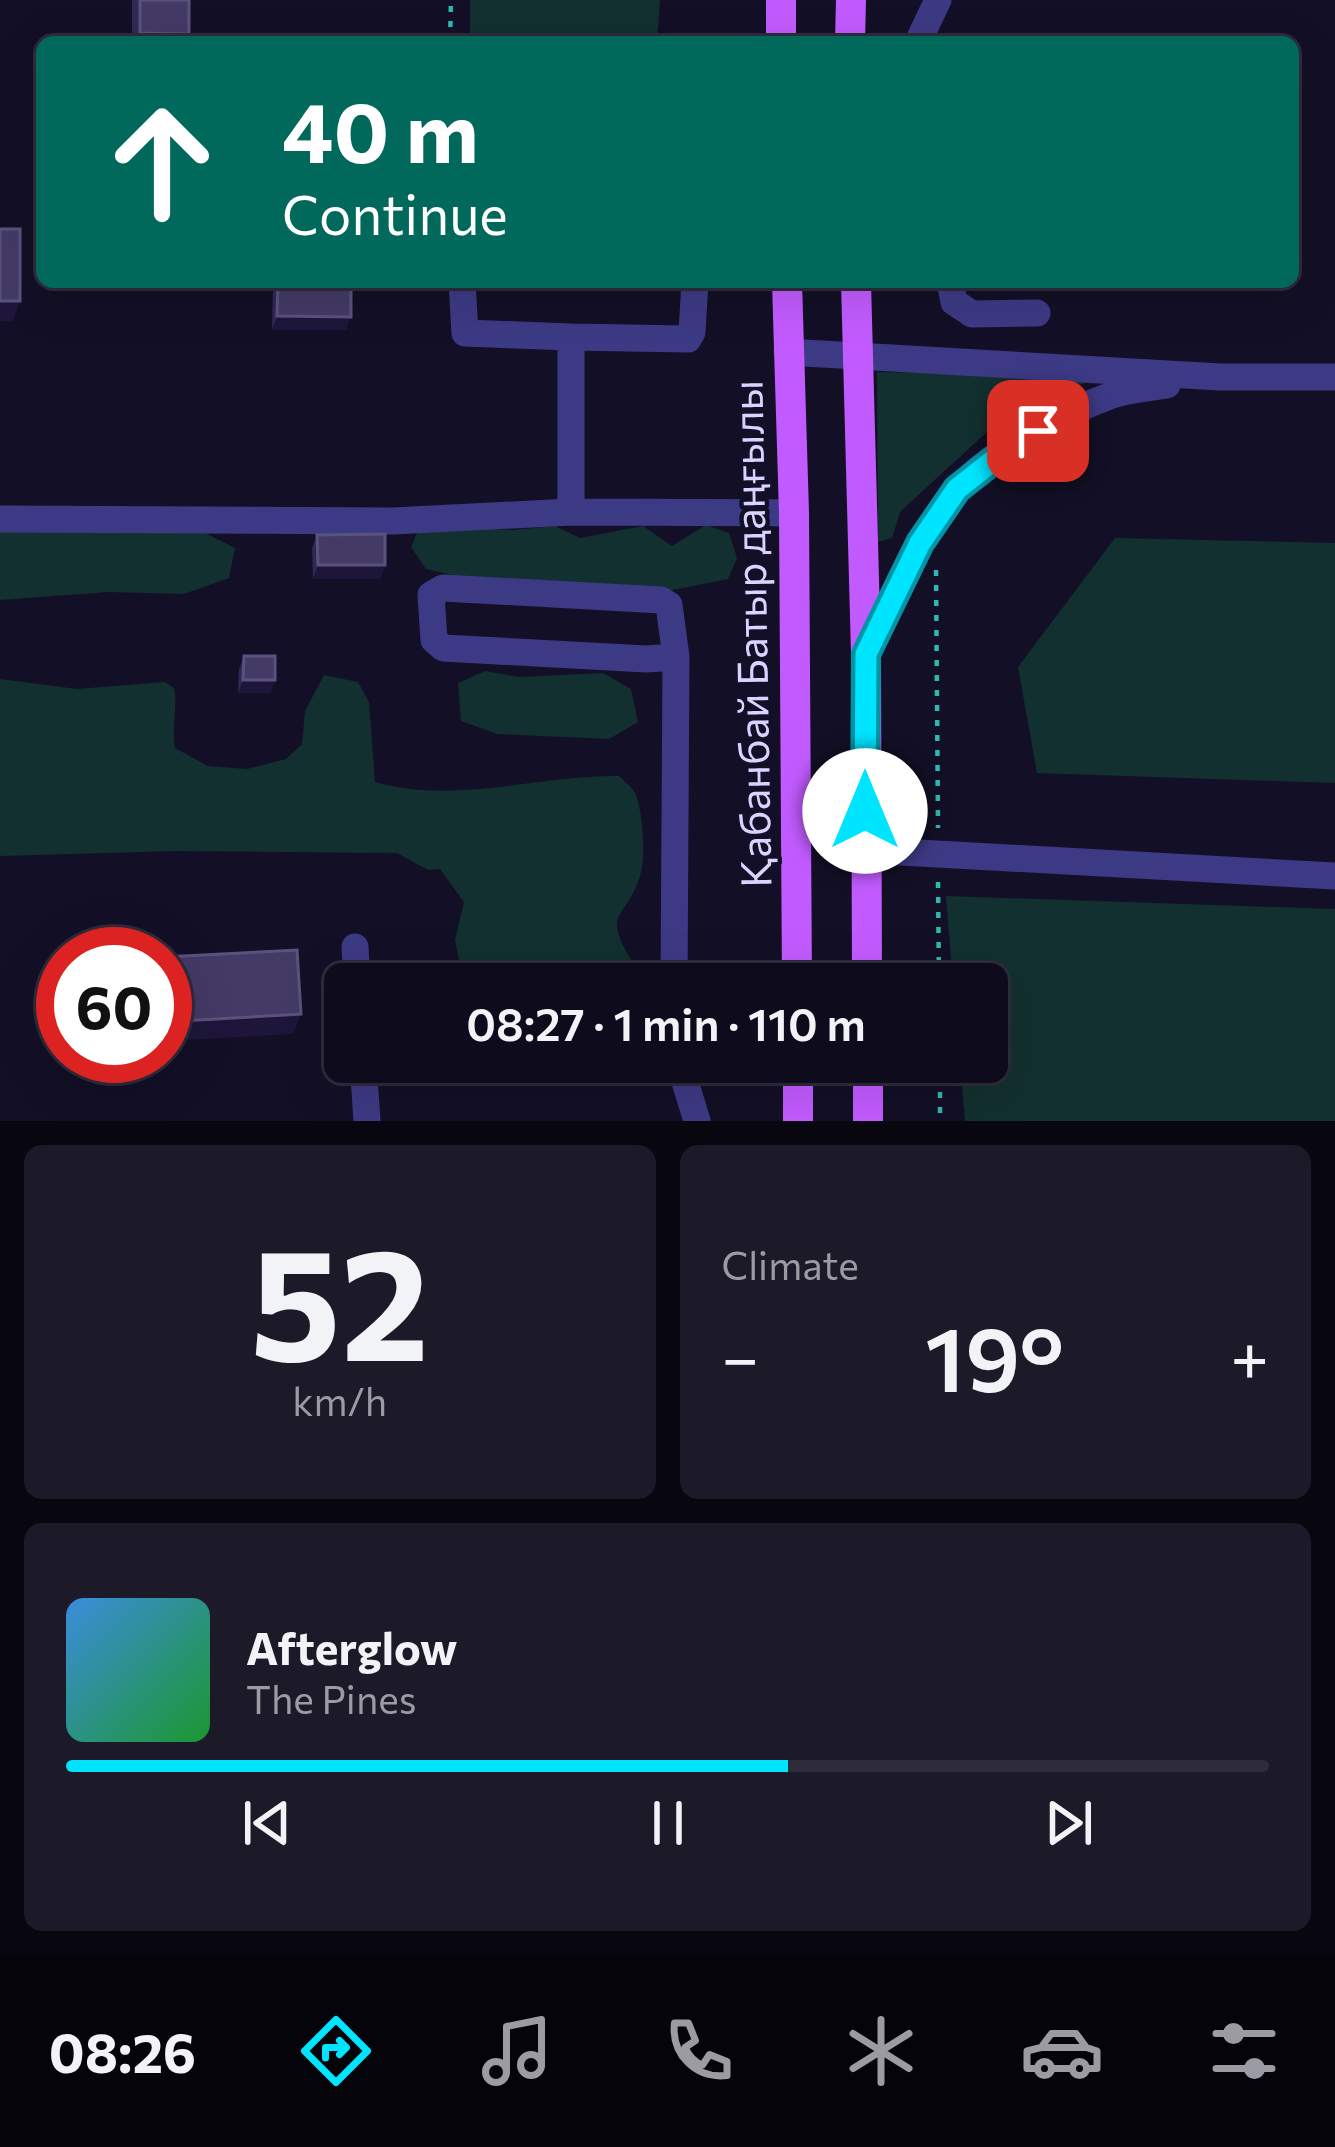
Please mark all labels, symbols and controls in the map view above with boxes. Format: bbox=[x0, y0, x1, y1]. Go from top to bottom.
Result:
text: 40 m bbox=[282, 78, 479, 180]
icon: ahead bbox=[84, 84, 240, 240]
text: Continue bbox=[282, 180, 508, 246]
street label: Қабанбай Батыр даңғылы bbox=[720, 380, 780, 888]
pin bbox=[987, 380, 1089, 482]
icon: arrive bbox=[1005, 398, 1071, 464]
position arrow bbox=[802, 748, 928, 874]
speed limit sign: 60 bbox=[36, 927, 192, 1083]
text: 08:27 · 1 min · 110 m bbox=[466, 995, 866, 1050]
text: 52 bbox=[250, 1202, 430, 1393]
text: Climate bbox=[722, 1240, 859, 1288]
text: 19° bbox=[925, 1300, 1064, 1411]
text: − bbox=[722, 1315, 759, 1396]
text: + bbox=[1230, 1315, 1269, 1396]
text: km/h bbox=[292, 1376, 387, 1424]
text: Afterglow bbox=[246, 1619, 457, 1674]
text: The Pines bbox=[246, 1674, 417, 1722]
icon: previous bbox=[234, 1790, 300, 1856]
icon: pause bbox=[635, 1790, 701, 1856]
icon: next bbox=[1036, 1790, 1102, 1856]
icon: directions bbox=[294, 2009, 378, 2093]
icon: music bbox=[475, 2009, 559, 2093]
icon: phone bbox=[657, 2009, 741, 2093]
icon: climate bbox=[839, 2009, 923, 2093]
icon: car bbox=[1020, 2009, 1104, 2093]
icon: filters bbox=[1202, 2009, 1286, 2093]
text: 08:26 bbox=[49, 2018, 196, 2084]

